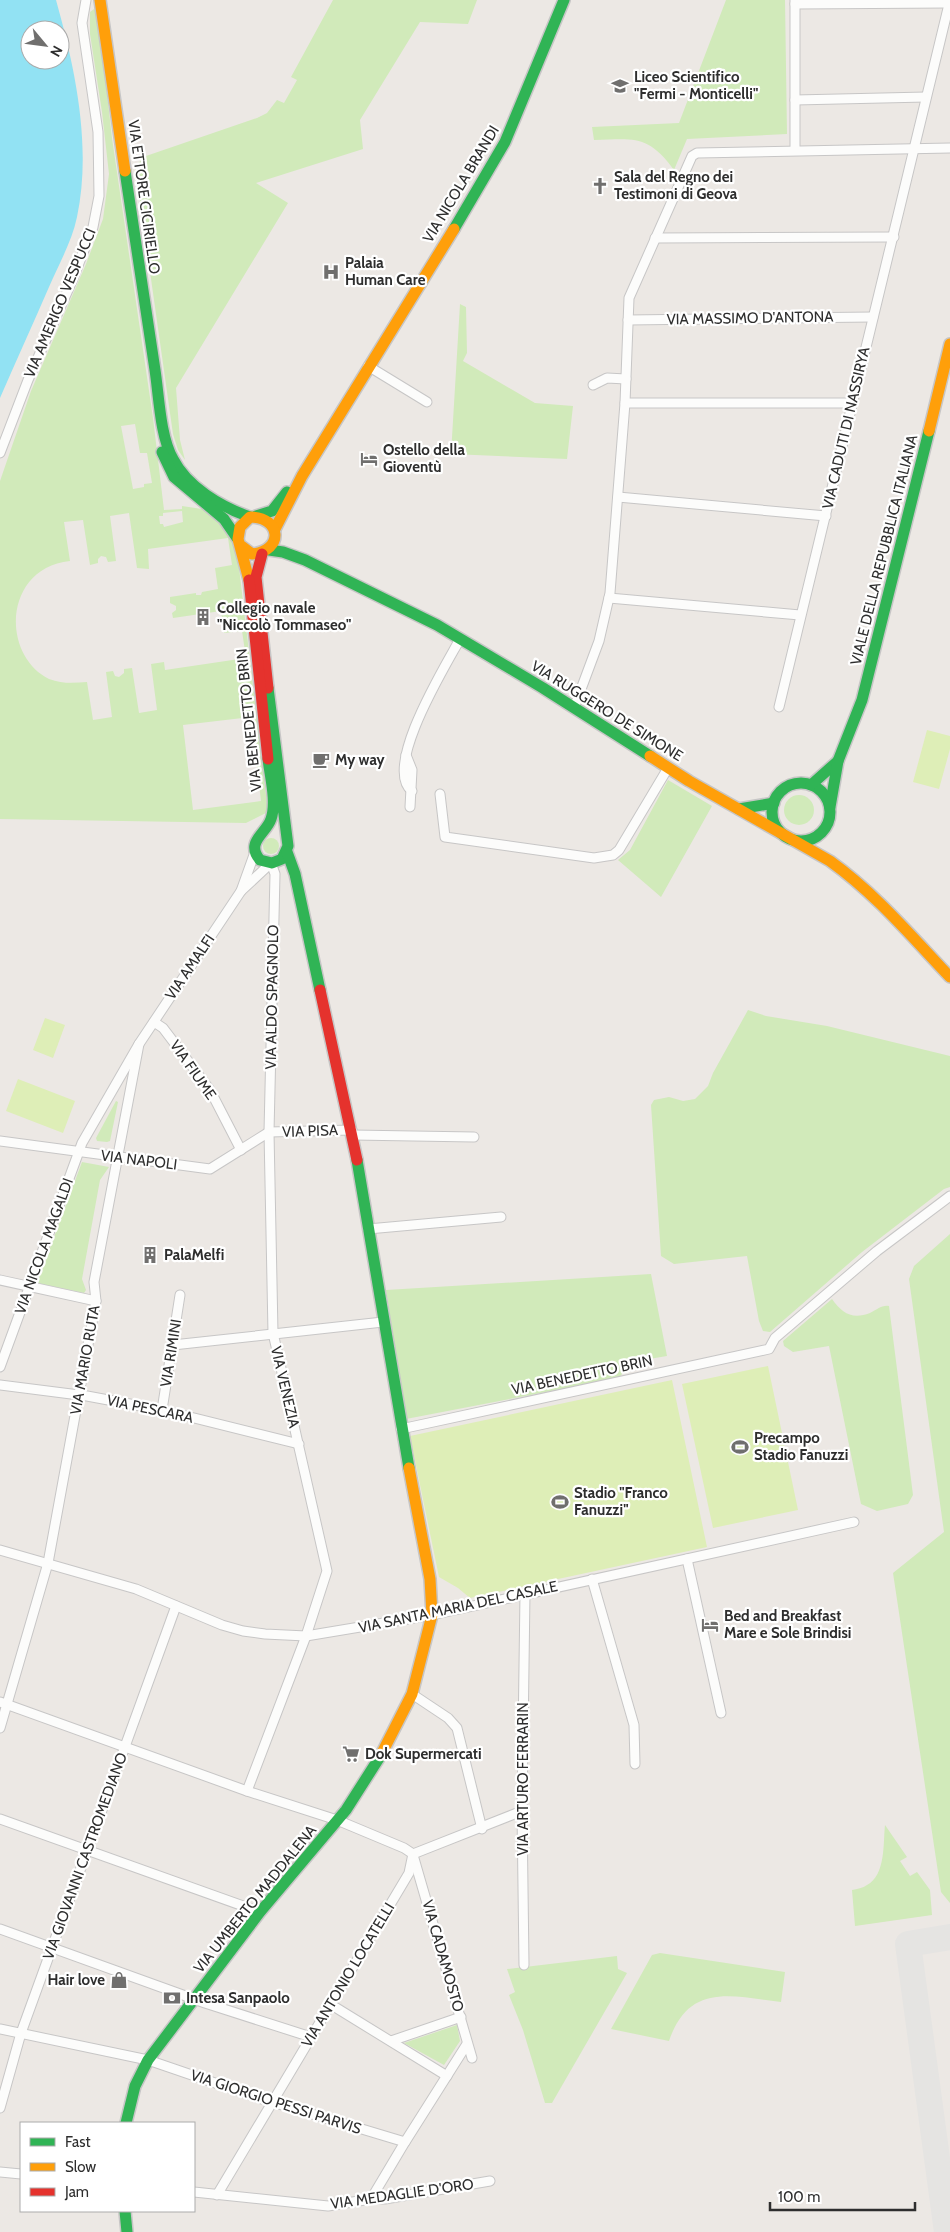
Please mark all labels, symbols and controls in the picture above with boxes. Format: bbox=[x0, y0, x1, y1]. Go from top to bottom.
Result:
north arrow bbox=[20, 20, 70, 70]
text: N bbox=[46, 43, 67, 60]
place label: Liceo Scientifico "Fermi - Monticelli" bbox=[634, 68, 758, 103]
school or university icon: Liceo Scientifico "Fermi - Monticelli" bbox=[610, 76, 630, 96]
street label: VIA ETTORE CICIRIELLO bbox=[124, 119, 164, 275]
street label: VIA NICOLA BRANDI bbox=[419, 122, 503, 246]
place label: Sala del Regno dei Testimoni di Geova bbox=[614, 168, 738, 203]
church icon: Sala del Regno dei Testimoni di Geova bbox=[590, 176, 610, 196]
street label: VIA AMERIGO VESPUCCI bbox=[20, 225, 100, 381]
place label: Palaia Human Care bbox=[345, 254, 426, 289]
hospital icon: Palaia Human Care bbox=[321, 262, 341, 282]
street label: VIA MASSIMO D'ANTONA bbox=[666, 308, 834, 328]
street label: VIA CADUTI DI NASSIRYA bbox=[819, 344, 874, 511]
street label: VIALE DELLA REPUBBLICA ITALIANA bbox=[847, 432, 922, 667]
place label: Ostello della Gioventù bbox=[383, 441, 465, 476]
hotel icon: Ostello della Gioventù bbox=[359, 449, 379, 469]
place label: Collegio navale "Niccolò Tommaseo" bbox=[217, 599, 351, 634]
building icon: Collegio navale "Niccolò Tommaseo" bbox=[193, 607, 213, 627]
street label: VIA BENEDETTO BRIN bbox=[233, 648, 265, 792]
street label: VIA RUGGERO DE SIMONE bbox=[528, 657, 686, 765]
cafe icon: My way bbox=[311, 750, 331, 770]
place label: My way bbox=[335, 751, 386, 769]
street label: VIA ALDO SPAGNOLO bbox=[262, 924, 282, 1070]
street label: VIA AMALFI bbox=[161, 931, 219, 1003]
street label: VIA FIUME bbox=[166, 1037, 220, 1103]
street label: VIA PISA bbox=[282, 1121, 339, 1141]
street label: VIA NAPOLI bbox=[100, 1146, 178, 1174]
street label: VIA NICOLA MAGALDI bbox=[11, 1175, 77, 1317]
building icon: PalaMelfi bbox=[140, 1245, 160, 1265]
place label: PalaMelfi bbox=[164, 1246, 224, 1264]
street label: VIA MARIO RUTA bbox=[66, 1303, 104, 1416]
street label: VIA RIMINI bbox=[157, 1318, 185, 1388]
street label: VIA VENEZIA bbox=[267, 1344, 303, 1430]
street label: VIA BENEDETTO BRIN bbox=[510, 1351, 654, 1399]
street label: VIA PESCARA bbox=[105, 1391, 196, 1427]
place label: Precampo Stadio Fanuzzi bbox=[754, 1429, 848, 1464]
sports icon: Precampo Stadio Fanuzzi bbox=[730, 1437, 750, 1457]
place label: Stadio "Franco Fanuzzi" bbox=[574, 1484, 668, 1519]
sports icon: Stadio "Franco Fanuzzi" bbox=[550, 1492, 570, 1512]
street label: VIA SANTA MARIA DEL CASALE bbox=[357, 1577, 559, 1637]
place label: Bed and Breakfast Mare e Sole Brindisi bbox=[724, 1607, 851, 1642]
hotel icon: Bed and Breakfast Mare e Sole Brindisi bbox=[700, 1615, 720, 1635]
street label: VIA ARTURO FERRARIN bbox=[514, 1702, 532, 1856]
supermarket icon: Dok Supermercati bbox=[341, 1744, 361, 1764]
place label: Dok Supermercati bbox=[365, 1745, 482, 1763]
street label: VIA GIOVANNI CASTROMEDIANO bbox=[39, 1750, 131, 1962]
street label: VIA UMBERTO MADDALENA bbox=[190, 1821, 321, 1977]
street label: VIA CADAMOSTO bbox=[418, 1898, 468, 2014]
street label: VIA ANTONIO LOCATELLI bbox=[298, 1899, 398, 2051]
shop icon: Hair love bbox=[109, 1970, 129, 1990]
place label: Hair love bbox=[47, 1971, 105, 1989]
bank icon: Intesa Sanpaolo bbox=[162, 1988, 182, 2008]
place label: Intesa Sanpaolo bbox=[186, 1989, 290, 2007]
street label: VIA GIORGIO PESSI PARVIS bbox=[188, 2066, 364, 2138]
legend bbox=[20, 2122, 195, 2212]
text: Fast bbox=[65, 2133, 90, 2151]
text: Slow bbox=[65, 2158, 96, 2176]
street label: VIA MEDAGLIE D'ORO bbox=[329, 2175, 475, 2213]
scale bar bbox=[770, 2180, 915, 2212]
text: Jam bbox=[64, 2183, 89, 2201]
text: 100 m bbox=[778, 2188, 820, 2206]

